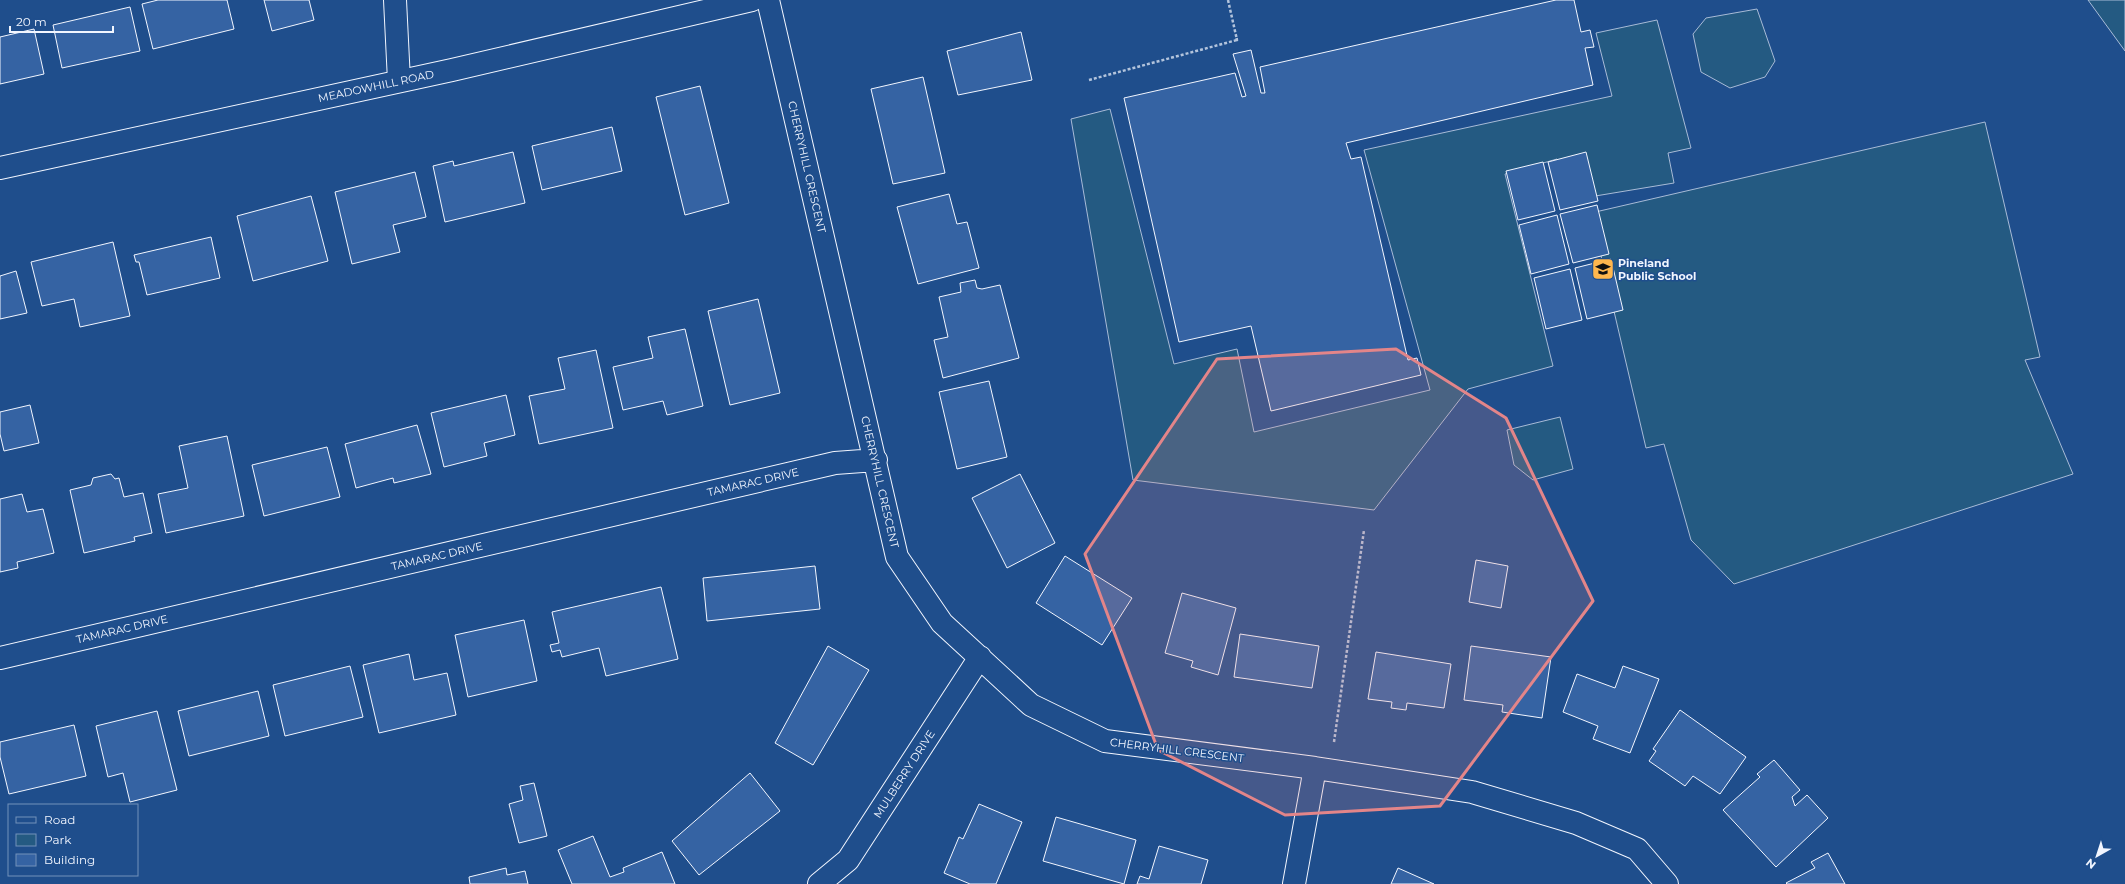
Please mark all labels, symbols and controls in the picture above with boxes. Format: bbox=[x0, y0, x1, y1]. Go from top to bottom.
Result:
scale bar bbox=[10, 8, 113, 34]
text: 20 m bbox=[16, 14, 47, 29]
street label: MEADOWHILL ROAD bbox=[317, 67, 435, 105]
street label: CHERRYHILL CRESCENT bbox=[785, 100, 829, 235]
school or university icon: Pineland Public School bbox=[1590, 256, 1616, 282]
place label: Pineland Public School bbox=[1618, 256, 1696, 283]
street label: CHERRYHILL CRESCENT bbox=[858, 415, 902, 550]
street label: TAMARAC DRIVE bbox=[706, 465, 800, 499]
street label: TAMARAC DRIVE bbox=[390, 539, 484, 573]
street label: TAMARAC DRIVE bbox=[75, 612, 169, 646]
street label: MULBERRY DRIVE bbox=[870, 727, 938, 821]
street label: CHERRYHILL CRESCENT bbox=[1109, 735, 1246, 765]
legend bbox=[8, 804, 138, 876]
text: Road bbox=[44, 812, 75, 827]
text: Park bbox=[44, 832, 72, 847]
north arrow bbox=[2077, 836, 2117, 876]
text: Building bbox=[44, 852, 95, 867]
text: N bbox=[2083, 856, 2099, 872]

